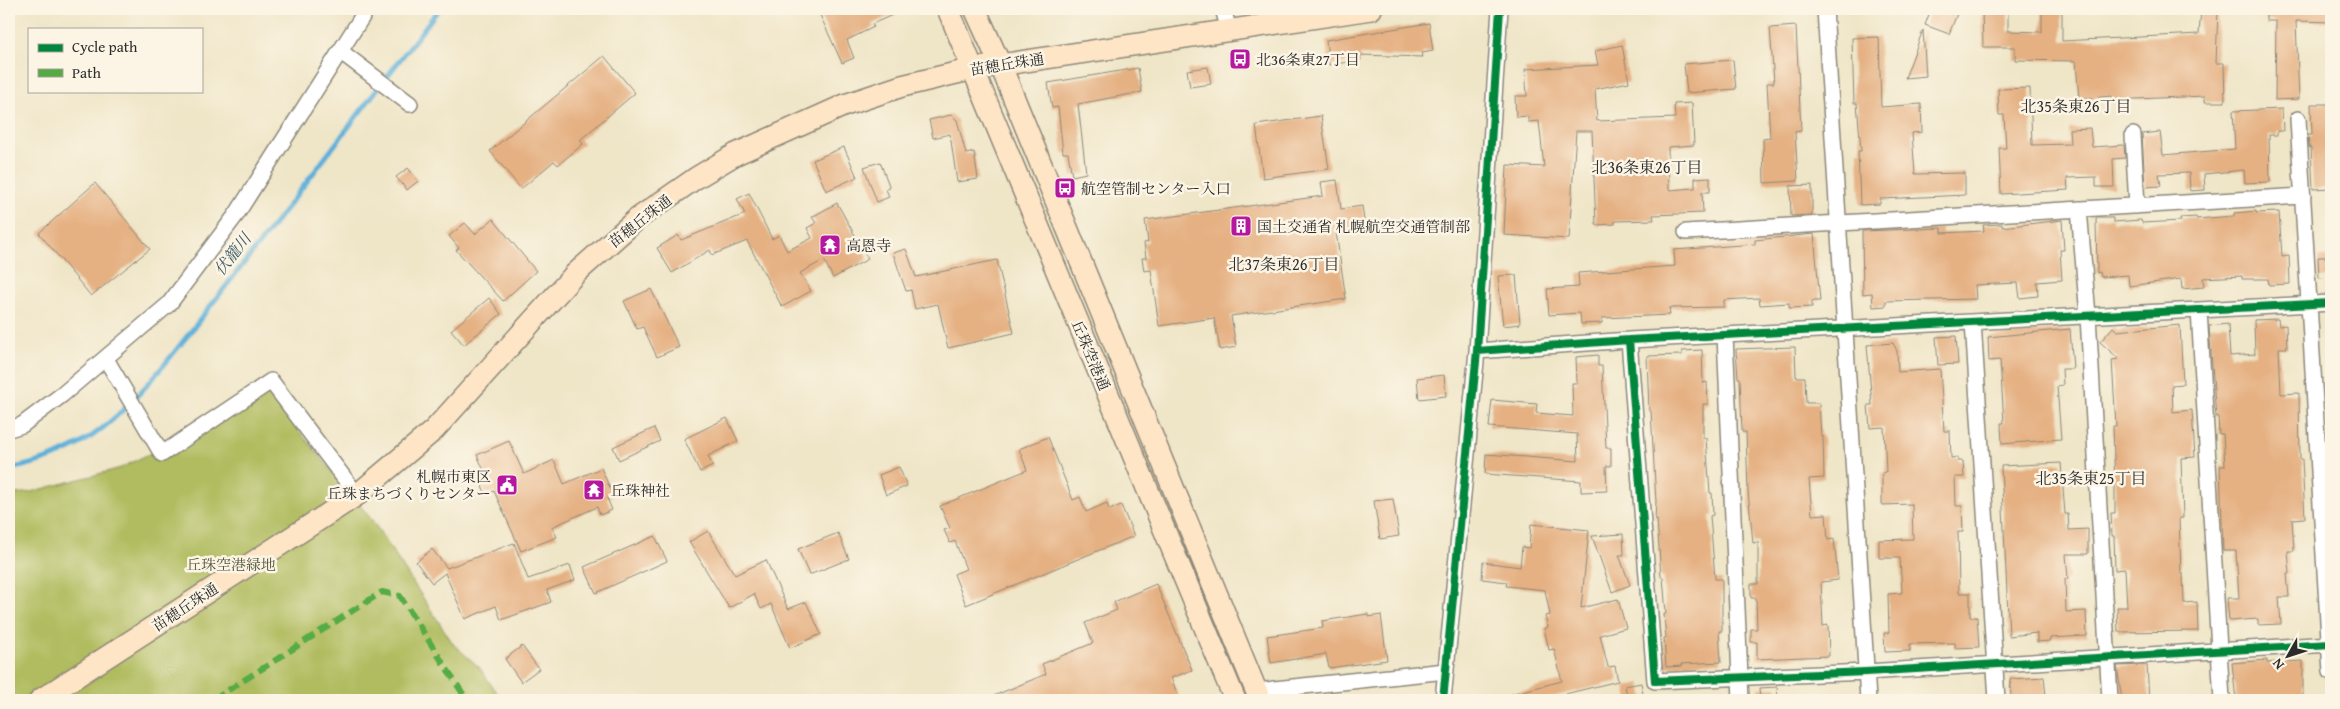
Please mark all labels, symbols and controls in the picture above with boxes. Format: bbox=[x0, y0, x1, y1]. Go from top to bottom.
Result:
legend bbox=[28, 28, 202, 92]
text: Cycle path bbox=[72, 36, 138, 57]
bus stop icon: 北36条東27丁目 bbox=[1228, 47, 1252, 71]
street label: 苗穂丘珠通 bbox=[968, 48, 1046, 80]
place label: 北36条東27丁目 bbox=[1256, 49, 1360, 70]
text: Path bbox=[72, 62, 101, 83]
district label: 北35条東26丁目 bbox=[2021, 94, 2131, 118]
district label: 北36条東26丁目 bbox=[1592, 155, 1702, 179]
bus stop icon: 航空管制センター入口 bbox=[1053, 176, 1077, 200]
place label: 航空管制センター入口 bbox=[1081, 178, 1230, 199]
street label: 苗穂丘珠通 bbox=[604, 190, 676, 252]
building icon: 国土交通省 札幌航空交通管制部 bbox=[1229, 214, 1253, 238]
place label: 国土交通省 札幌航空交通管制部 bbox=[1257, 216, 1470, 237]
water label: 伏籠川 bbox=[208, 226, 257, 280]
temple icon: 高恩寺 bbox=[818, 233, 842, 257]
place label: 高恩寺 bbox=[846, 235, 891, 256]
district label: 北37条東26丁目 bbox=[1229, 252, 1339, 276]
street label: 丘珠空港通 bbox=[1067, 316, 1115, 394]
place label: 札幌市東区 丘珠まちづくりセンター bbox=[327, 466, 491, 504]
district label: 北35条東25丁目 bbox=[2036, 466, 2146, 490]
public building icon: 札幌市東区 丘珠まちづくりセンター bbox=[495, 473, 519, 497]
temple icon: 丘珠神社 bbox=[582, 478, 606, 502]
place label: 丘珠神社 bbox=[610, 480, 670, 501]
park label: 丘珠空港緑地 bbox=[186, 554, 276, 575]
street label: 苗穂丘珠通 bbox=[148, 578, 222, 636]
north arrow bbox=[2262, 632, 2312, 682]
text: N bbox=[2267, 654, 2289, 674]

